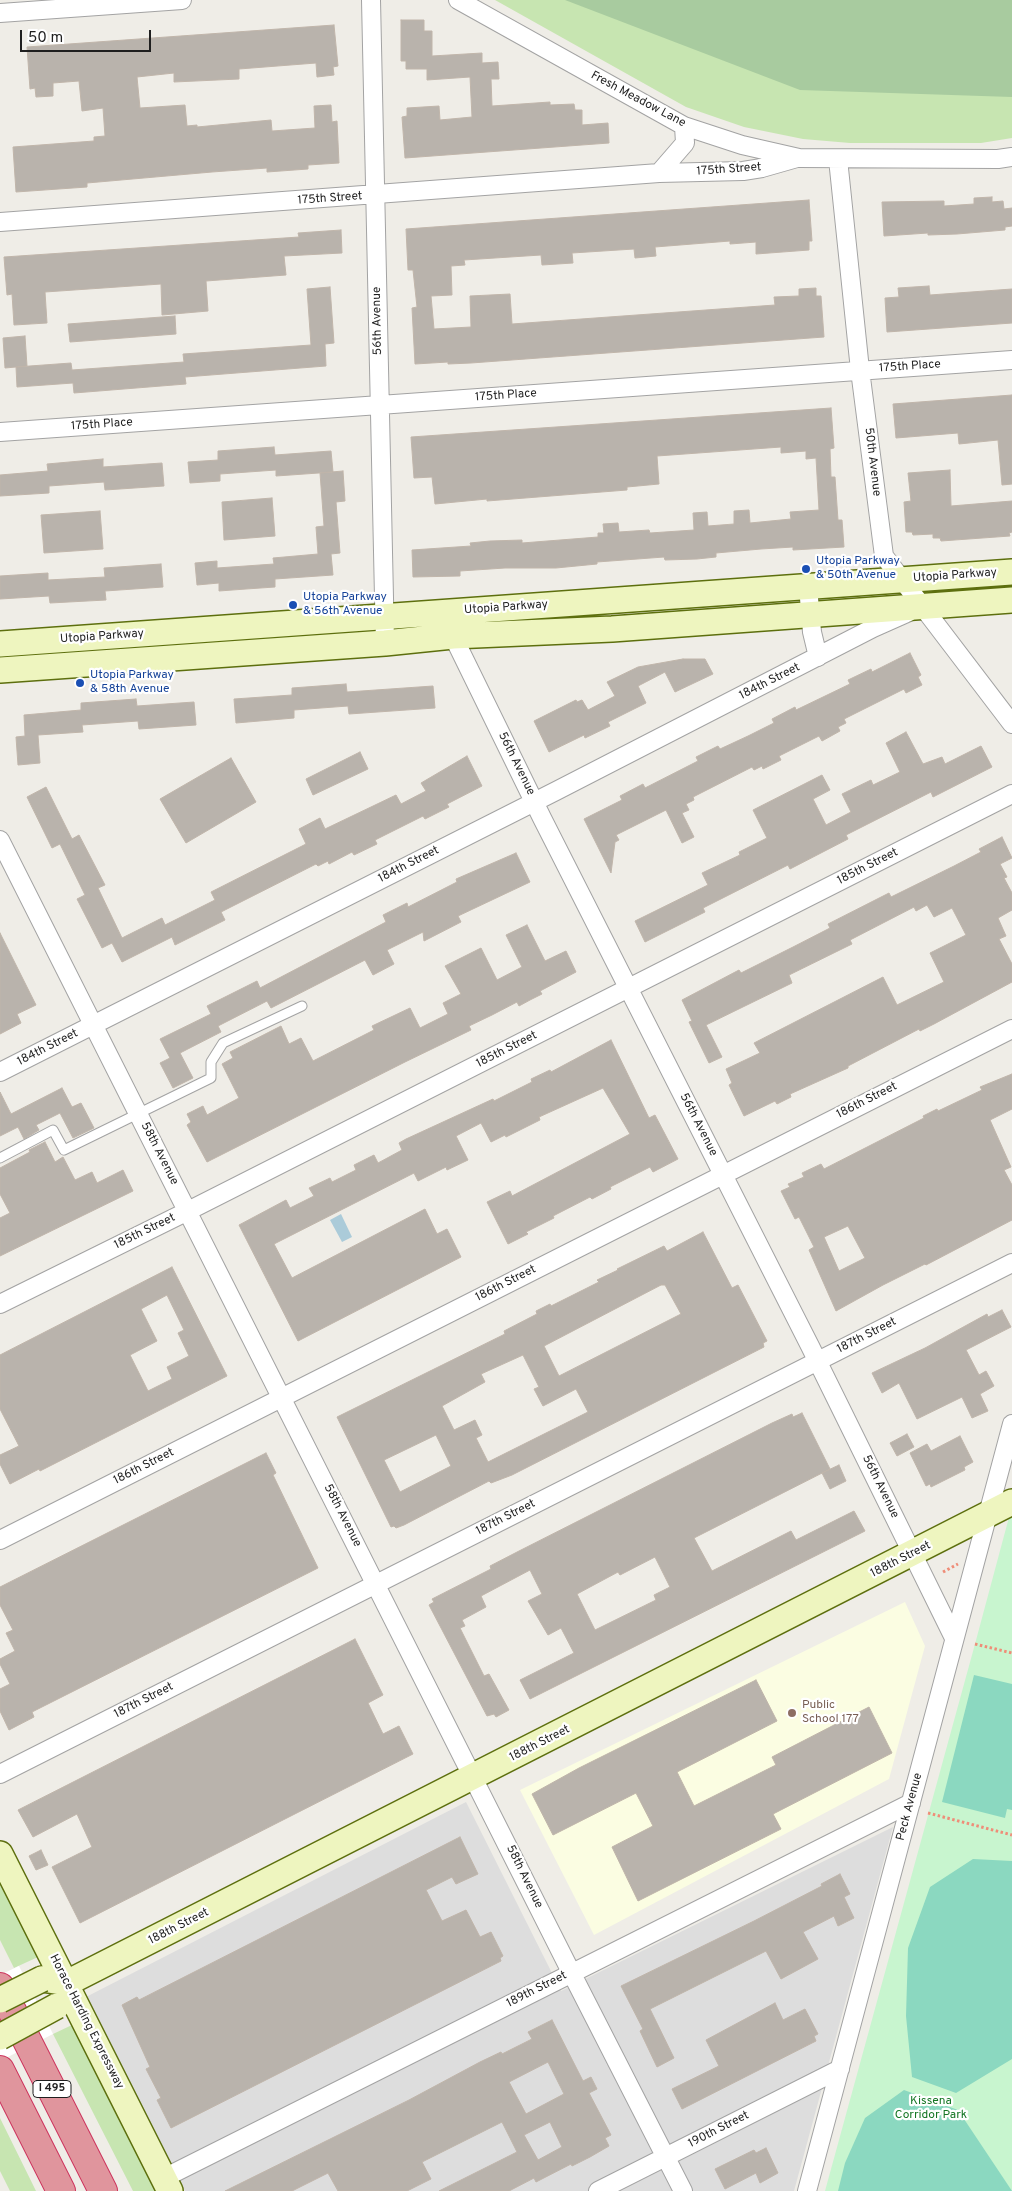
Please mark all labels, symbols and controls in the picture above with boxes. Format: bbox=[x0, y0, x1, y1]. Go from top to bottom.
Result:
scale bar bbox=[22, 20, 154, 52]
text: 50 m bbox=[28, 29, 63, 48]
street label: Fresh Meadow Lane bbox=[588, 69, 688, 131]
street label: 175th Street bbox=[696, 161, 762, 179]
street label: 175th Street bbox=[297, 190, 363, 208]
street label: 56th Avenue bbox=[370, 287, 386, 355]
street label: 175th Place bbox=[879, 358, 941, 376]
street label: 175th Place bbox=[475, 387, 537, 405]
street label: 175th Place bbox=[71, 416, 133, 434]
street label: 50th Avenue bbox=[861, 427, 883, 497]
place label: Utopia Parkway & 50th Avenue bbox=[816, 555, 900, 583]
marker: Utopia Parkway & 50th Avenue bbox=[800, 563, 812, 575]
street label: Utopia Parkway bbox=[913, 566, 997, 586]
place label: Utopia Parkway & 56th Avenue bbox=[303, 591, 387, 619]
street label: Utopia Parkway bbox=[464, 598, 548, 618]
marker: Utopia Parkway & 56th Avenue bbox=[287, 599, 299, 611]
street label: Utopia Parkway bbox=[60, 627, 144, 647]
street label: 184th Street bbox=[737, 661, 803, 703]
place label: Utopia Parkway & 58th Avenue bbox=[90, 669, 174, 697]
marker: Utopia Parkway & 58th Avenue bbox=[74, 677, 86, 689]
street label: 56th Avenue bbox=[494, 730, 538, 798]
street label: 184th Street bbox=[376, 844, 442, 886]
street label: 185th Street bbox=[835, 846, 901, 888]
street label: 184th Street bbox=[15, 1027, 81, 1069]
street label: 185th Street bbox=[474, 1029, 540, 1071]
street label: 186th Street bbox=[834, 1080, 900, 1122]
street label: 56th Avenue bbox=[676, 1091, 720, 1159]
street label: 58th Avenue bbox=[137, 1120, 181, 1188]
street label: 185th Street bbox=[112, 1211, 178, 1253]
street label: 186th Street bbox=[473, 1263, 539, 1305]
street label: 187th Street bbox=[835, 1315, 899, 1357]
street label: 186th Street bbox=[111, 1446, 177, 1488]
street label: 56th Avenue bbox=[858, 1453, 902, 1521]
street label: 58th Avenue bbox=[320, 1482, 364, 1550]
street label: 187th Street bbox=[474, 1497, 538, 1539]
street label: 188th Street bbox=[868, 1539, 934, 1581]
street label: 187th Street bbox=[112, 1680, 176, 1722]
place label: Public School 177 bbox=[802, 1699, 859, 1727]
marker: Public School 177 bbox=[786, 1707, 798, 1719]
street label: 188th Street bbox=[507, 1723, 573, 1765]
street label: Peck Avenue bbox=[894, 1772, 926, 1842]
street label: 58th Avenue bbox=[503, 1843, 545, 1911]
street label: 188th Street bbox=[146, 1906, 212, 1948]
street label: Horace Harding Expressway bbox=[46, 1952, 126, 2092]
street label: 189th Street bbox=[504, 1969, 570, 2011]
road number: I 495 bbox=[33, 2080, 71, 2098]
park label: Kissena Corridor Park bbox=[895, 2095, 967, 2123]
street label: 190th Street bbox=[686, 2109, 752, 2151]

